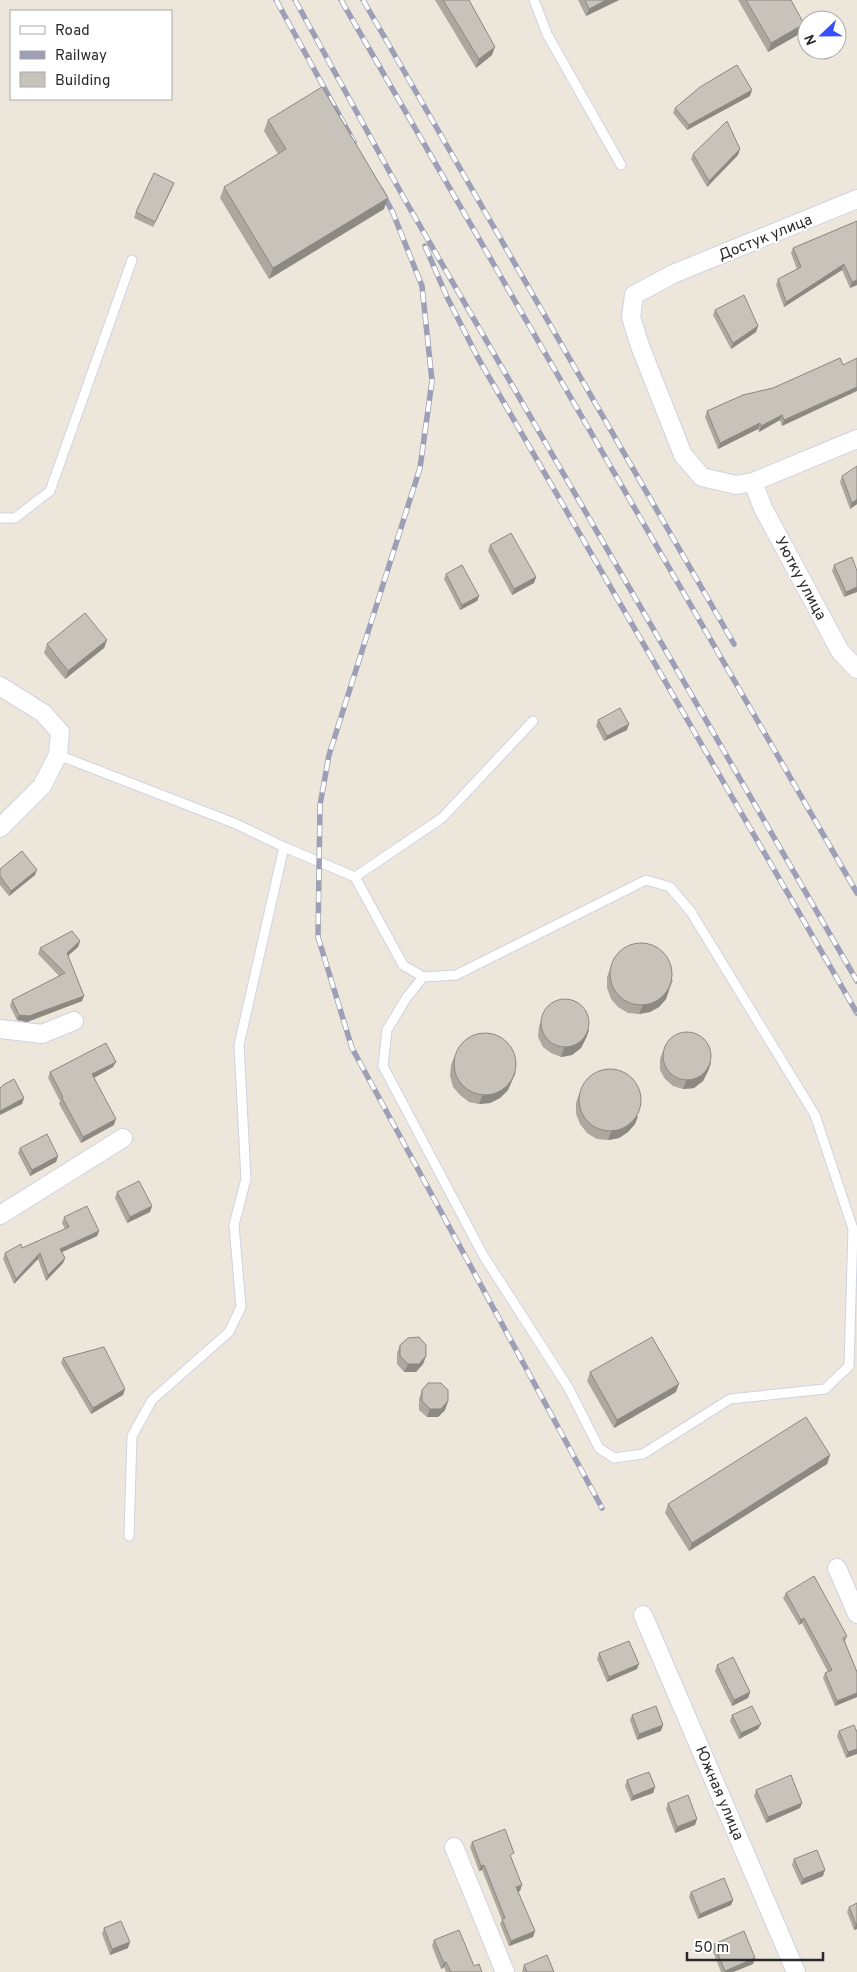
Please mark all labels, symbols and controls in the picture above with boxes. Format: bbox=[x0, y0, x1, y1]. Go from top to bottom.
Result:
legend bbox=[10, 10, 172, 100]
north arrow bbox=[797, 10, 847, 60]
text: Road bbox=[55, 22, 90, 41]
text: N bbox=[802, 31, 821, 47]
text: Railway bbox=[55, 47, 107, 66]
text: Building bbox=[55, 72, 110, 91]
street label: Достук улица bbox=[716, 211, 815, 266]
street label: Уютку улица bbox=[770, 534, 830, 624]
street label: Южная улица bbox=[690, 1744, 747, 1843]
scale bar bbox=[687, 1930, 823, 1962]
text: 50 m bbox=[694, 1939, 729, 1958]

